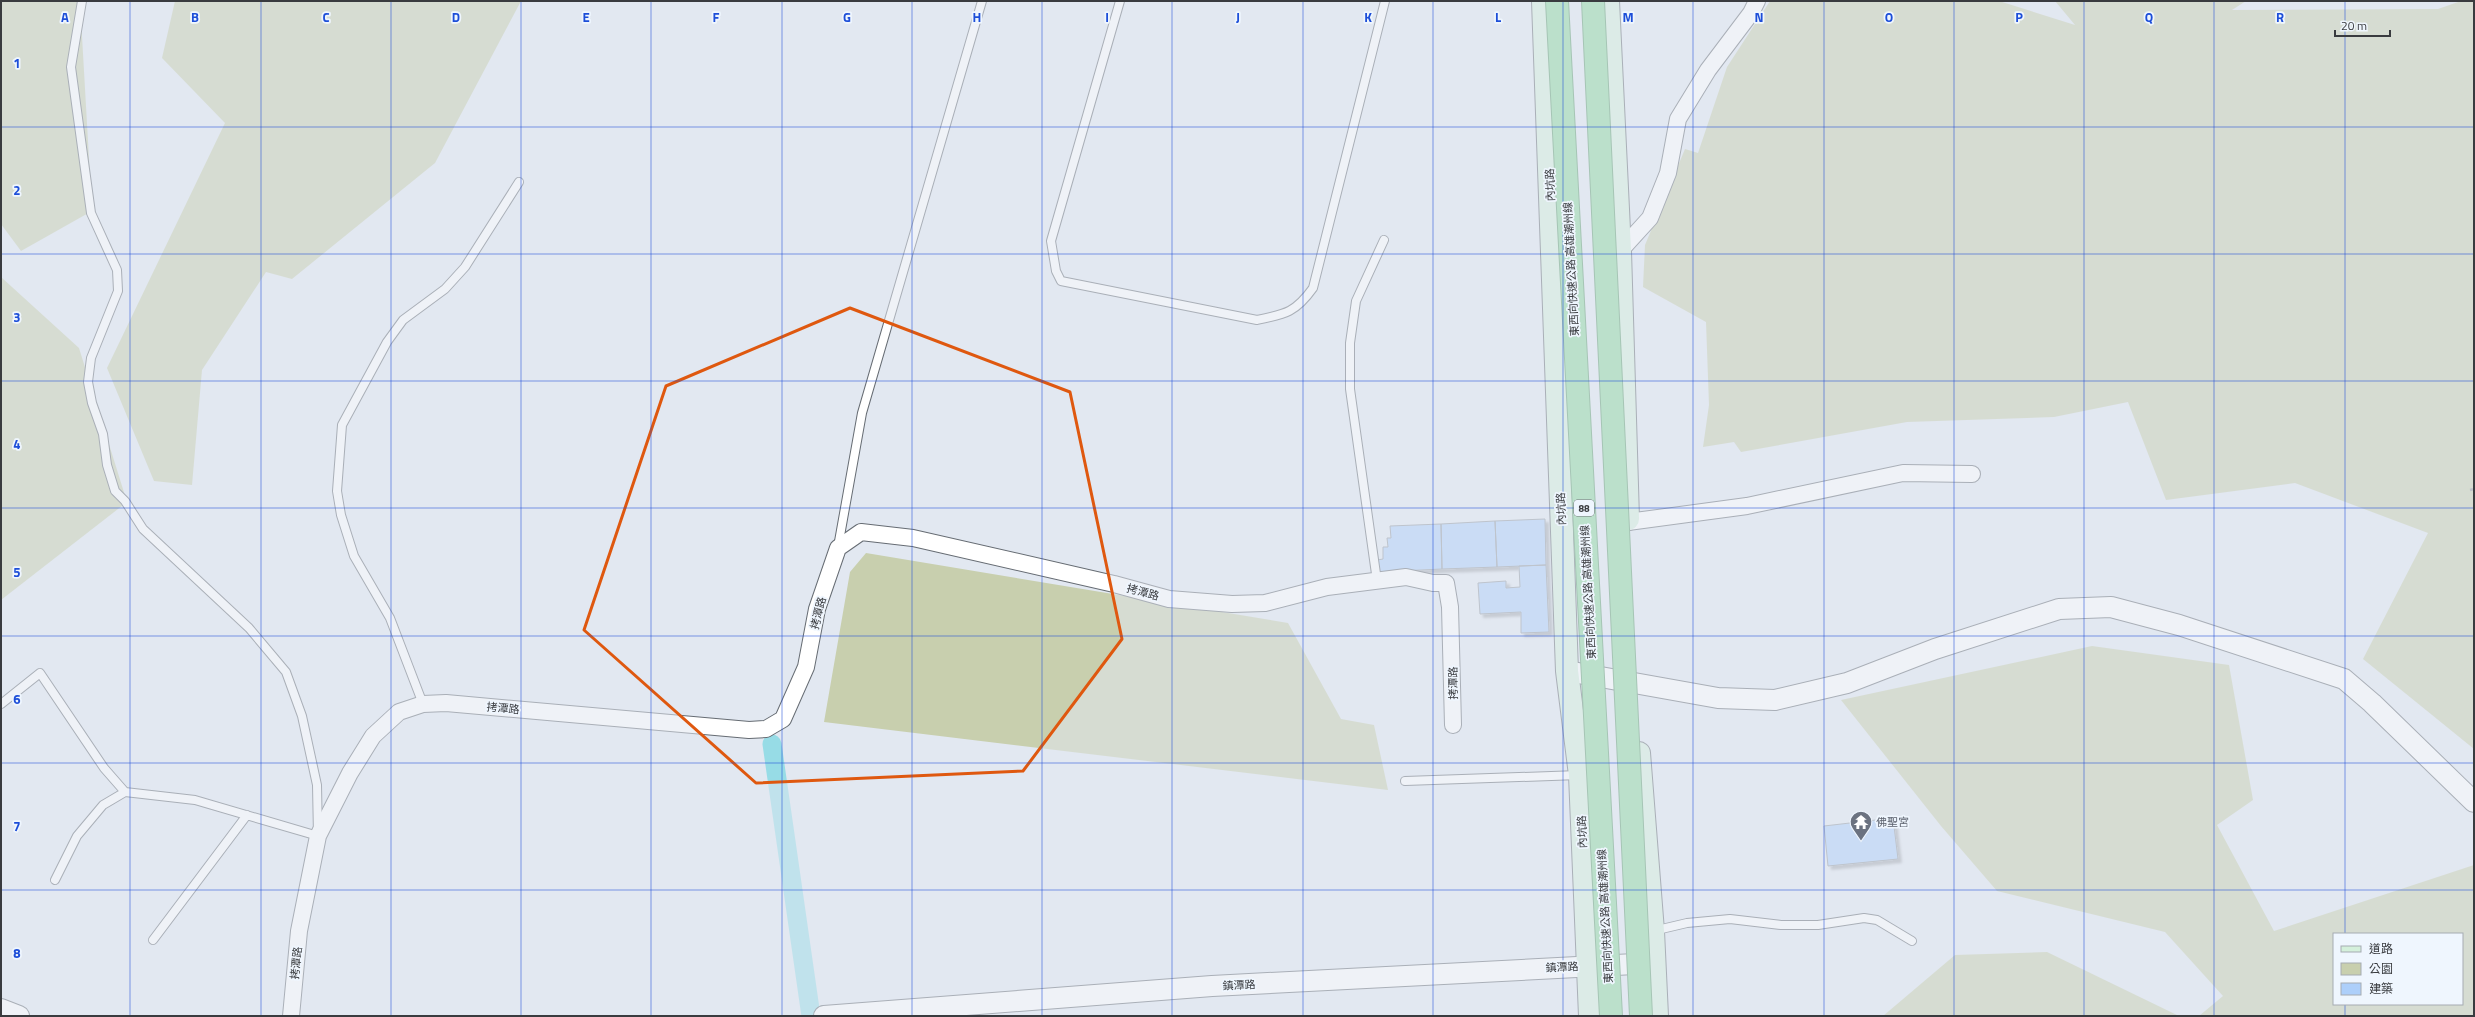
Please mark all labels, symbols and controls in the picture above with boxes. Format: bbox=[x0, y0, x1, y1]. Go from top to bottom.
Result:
text: A bbox=[61, 7, 69, 27]
text: B bbox=[191, 7, 199, 27]
text: C bbox=[322, 7, 330, 27]
text: D bbox=[452, 7, 460, 27]
text: E bbox=[582, 7, 590, 27]
text: F bbox=[713, 7, 720, 27]
text: G bbox=[843, 7, 851, 27]
text: H bbox=[973, 7, 981, 27]
text: I bbox=[1105, 7, 1109, 27]
text: J bbox=[1236, 7, 1240, 27]
text: K bbox=[1364, 7, 1372, 27]
text: L bbox=[1495, 7, 1501, 27]
text: M bbox=[1622, 7, 1634, 27]
text: N bbox=[1754, 7, 1764, 27]
text: O bbox=[1885, 7, 1893, 27]
text: P bbox=[2015, 7, 2023, 27]
text: Q bbox=[2145, 7, 2153, 27]
text: R bbox=[2276, 7, 2284, 27]
scale bar bbox=[2335, 12, 2390, 38]
text: 20 m bbox=[2341, 16, 2367, 35]
text: 1 bbox=[13, 53, 21, 73]
street label: 內坑路 bbox=[1541, 168, 1559, 202]
text: 2 bbox=[13, 180, 21, 200]
street label: 東西向快速公路 高雄潮州線 bbox=[1559, 201, 1583, 337]
text: 3 bbox=[13, 307, 21, 327]
text: 4 bbox=[13, 434, 21, 454]
street label: 內坑路 bbox=[1552, 492, 1570, 526]
road number: 88 bbox=[1574, 500, 1594, 516]
street label: 東西向快速公路 高雄潮州線 bbox=[1576, 524, 1600, 660]
text: 5 bbox=[13, 562, 21, 582]
street label: 拷潭路 bbox=[1125, 580, 1161, 604]
street label: 拷潭路 bbox=[806, 595, 830, 631]
street label: 拷潭路 bbox=[1445, 666, 1461, 700]
text: 6 bbox=[13, 689, 21, 709]
street label: 拷潭路 bbox=[486, 699, 520, 717]
temple icon: 佛聖宮 bbox=[1848, 809, 1874, 842]
place label: 佛聖宮 bbox=[1876, 814, 1909, 830]
street label: 內坑路 bbox=[1573, 815, 1591, 849]
text: 7 bbox=[13, 816, 21, 836]
street label: 東西向快速公路 高雄潮州線 bbox=[1593, 848, 1617, 984]
legend bbox=[2333, 933, 2463, 1005]
text: 道路 bbox=[2369, 939, 2393, 958]
text: 8 bbox=[13, 943, 21, 963]
street label: 拷潭路 bbox=[286, 946, 306, 980]
street label: 鎮潭路 bbox=[1545, 958, 1579, 976]
text: 公園 bbox=[2369, 959, 2393, 978]
street label: 鎮潭路 bbox=[1222, 976, 1256, 994]
text: 建築 bbox=[2369, 979, 2393, 998]

